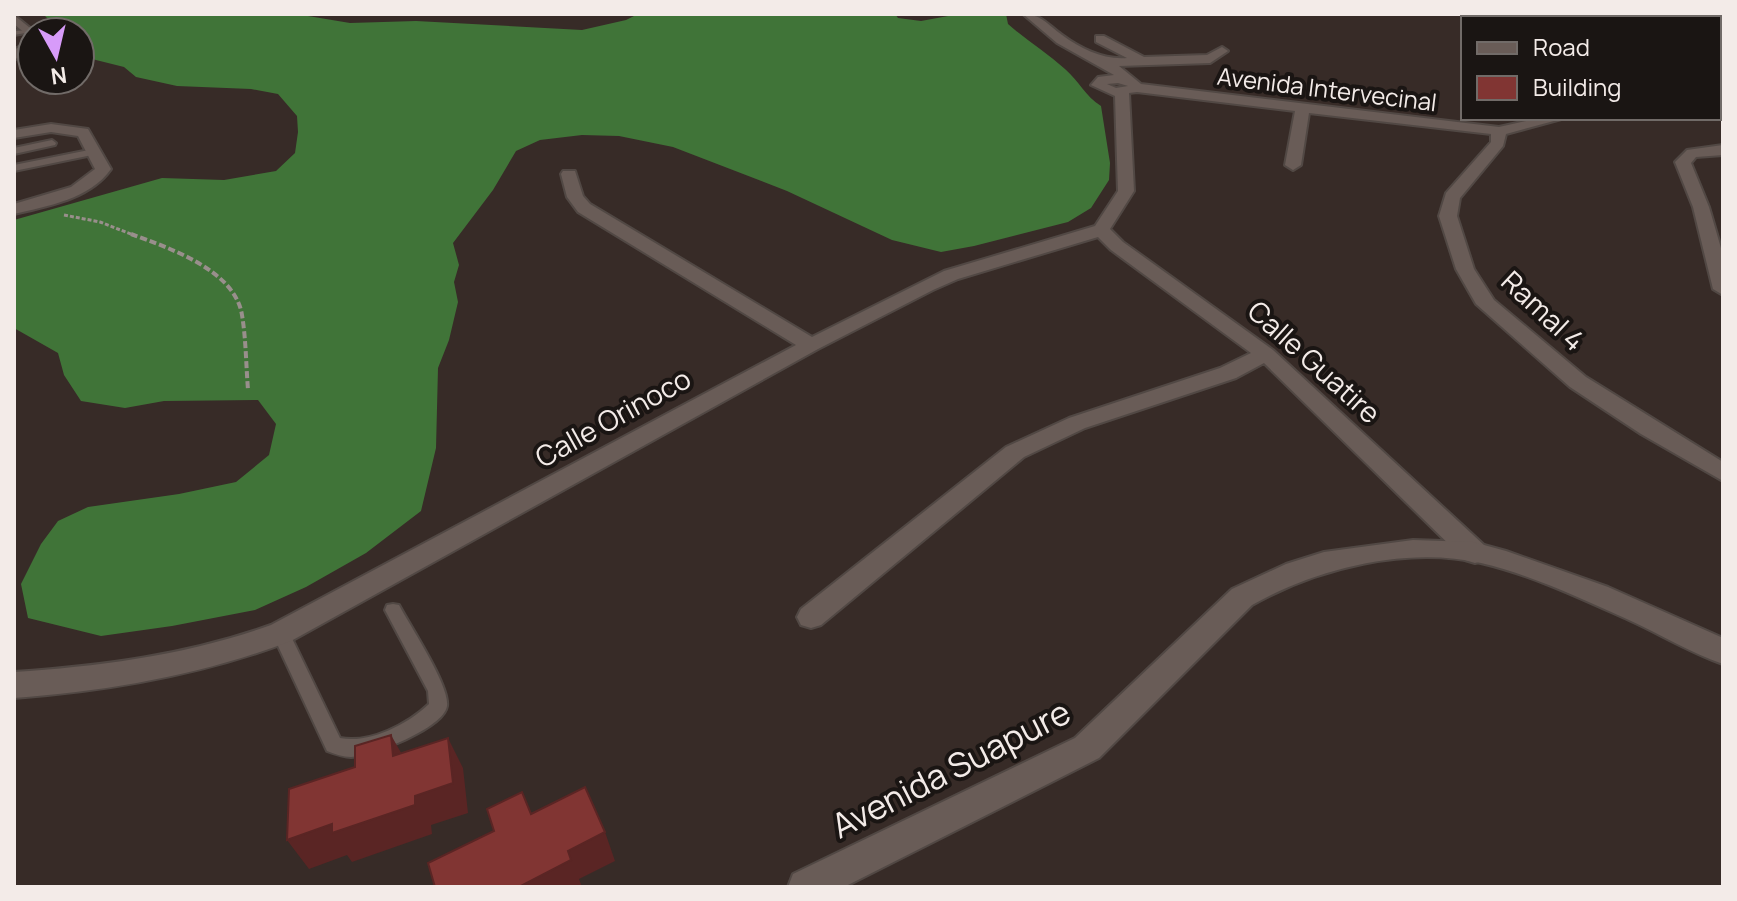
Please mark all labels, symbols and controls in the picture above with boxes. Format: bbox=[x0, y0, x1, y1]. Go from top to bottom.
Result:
north arrow bbox=[16, 16, 96, 96]
legend bbox=[1461, 16, 1721, 120]
text: Road bbox=[1533, 30, 1590, 63]
street label: Avenida Intervecinal bbox=[1216, 59, 1439, 118]
text: N bbox=[49, 60, 69, 92]
text: Building bbox=[1533, 70, 1621, 103]
street label: Ramal 4 bbox=[1494, 262, 1594, 359]
street label: Calle Guatire bbox=[1240, 291, 1389, 431]
street label: Calle Orinoco bbox=[528, 359, 697, 476]
street label: Avenida Suapure bbox=[823, 688, 1078, 848]

